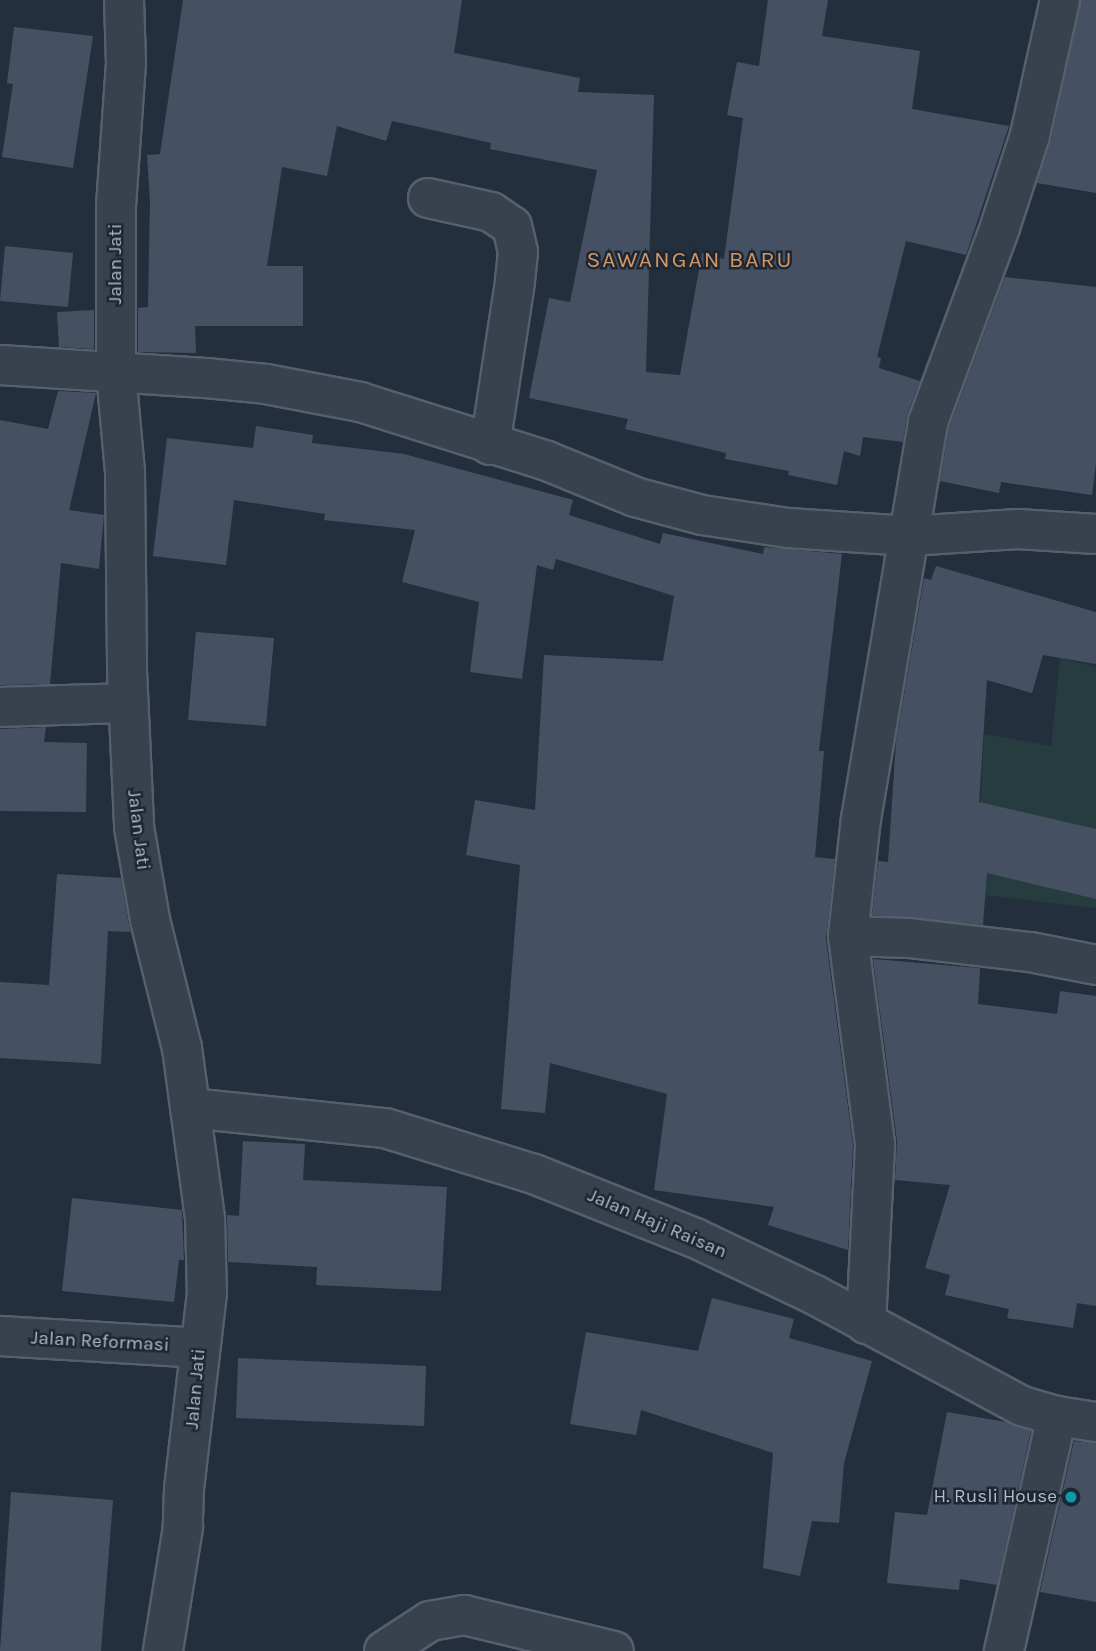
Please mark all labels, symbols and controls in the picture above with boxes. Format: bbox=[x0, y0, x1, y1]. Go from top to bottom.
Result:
street label: Jalan Jati bbox=[105, 224, 127, 304]
district label: SAWANGAN BARU bbox=[588, 246, 792, 274]
street label: Jalan Jati bbox=[122, 789, 154, 871]
street label: Jalan Haji Raisan bbox=[584, 1184, 730, 1264]
street label: Jalan Reformasi bbox=[30, 1327, 170, 1357]
street label: Jalan Jati bbox=[181, 1348, 211, 1430]
place label: H. Rusli House bbox=[933, 1486, 1057, 1508]
marker: H. Rusli House bbox=[1063, 1489, 1079, 1505]

